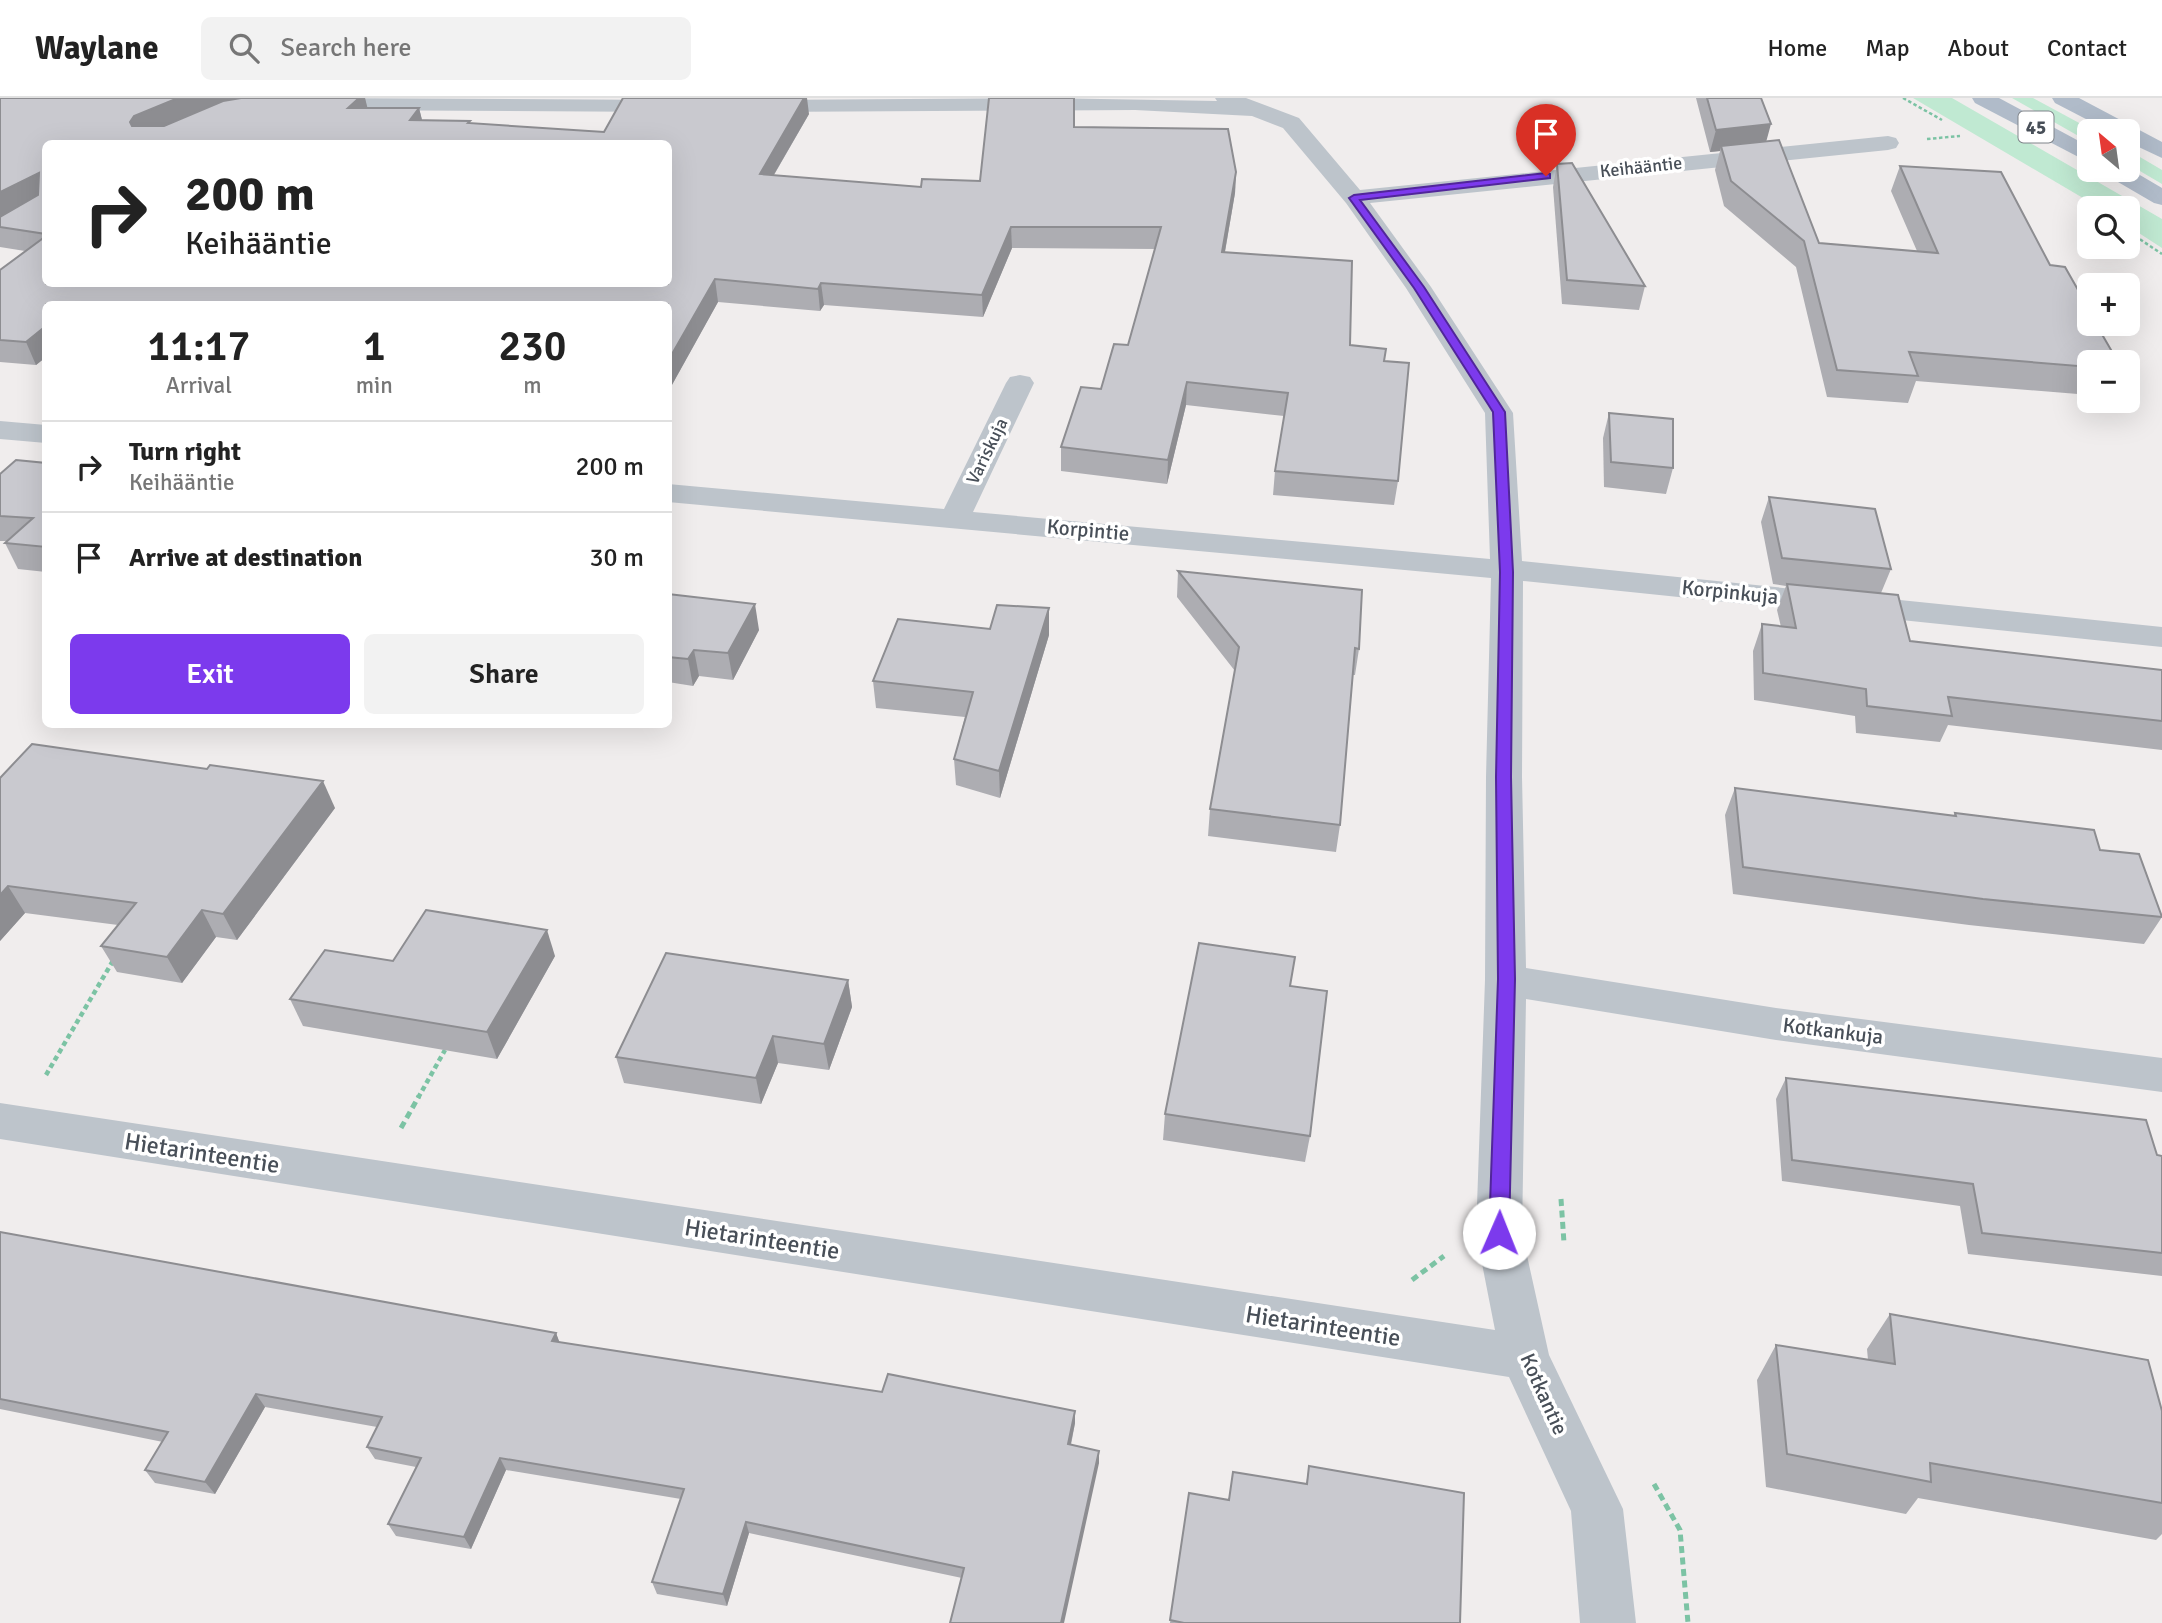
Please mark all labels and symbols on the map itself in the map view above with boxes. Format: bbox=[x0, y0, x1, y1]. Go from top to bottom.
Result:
pin bbox=[1516, 104, 1576, 176]
road number: 45 bbox=[2018, 112, 2054, 142]
north arrow bbox=[2077, 119, 2140, 182]
street label: Keihääntie bbox=[1599, 152, 1683, 182]
street label: Variskuja bbox=[962, 414, 1012, 488]
street label: Korpintie bbox=[1046, 513, 1130, 547]
street label: Korpinkuja bbox=[1680, 574, 1780, 610]
street label: Kotkankuja bbox=[1781, 1012, 1885, 1050]
street label: Hietarinteentie bbox=[122, 1126, 282, 1180]
position arrow bbox=[1462, 1196, 1536, 1270]
street label: Hietarinteentie bbox=[682, 1212, 842, 1266]
street label: Hietarinteentie bbox=[1243, 1299, 1403, 1353]
street label: Kotkantie bbox=[1515, 1349, 1573, 1439]

